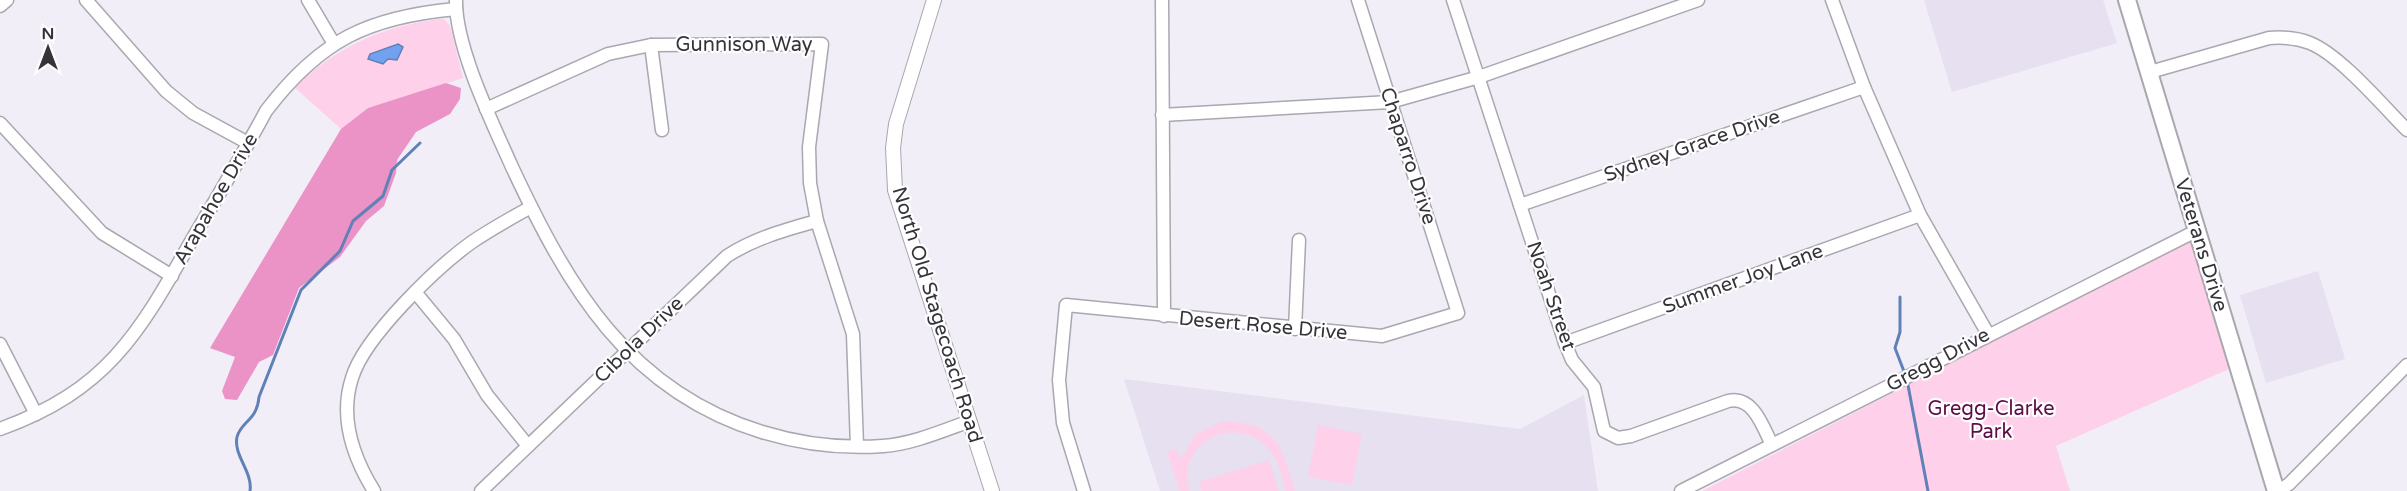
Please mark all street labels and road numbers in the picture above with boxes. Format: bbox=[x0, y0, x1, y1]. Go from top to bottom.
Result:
street label: Gunnison Way bbox=[675, 33, 813, 57]
street label: Chaparro Drive bbox=[1375, 84, 1441, 228]
street label: Sydney Grace Drive bbox=[1601, 105, 1783, 187]
street label: Arapahoe Drive bbox=[169, 129, 263, 269]
street label: Veterans Drive bbox=[2169, 175, 2233, 315]
street label: North Old Stagecoach Road bbox=[887, 184, 987, 446]
street label: Noah Street bbox=[1521, 238, 1581, 354]
street label: Summer Joy Lane bbox=[1660, 239, 1826, 319]
street label: Cibola Drive bbox=[590, 292, 688, 388]
street label: Desert Rose Drive bbox=[1178, 307, 1348, 345]
street label: Gregg Drive bbox=[1882, 323, 1994, 397]

